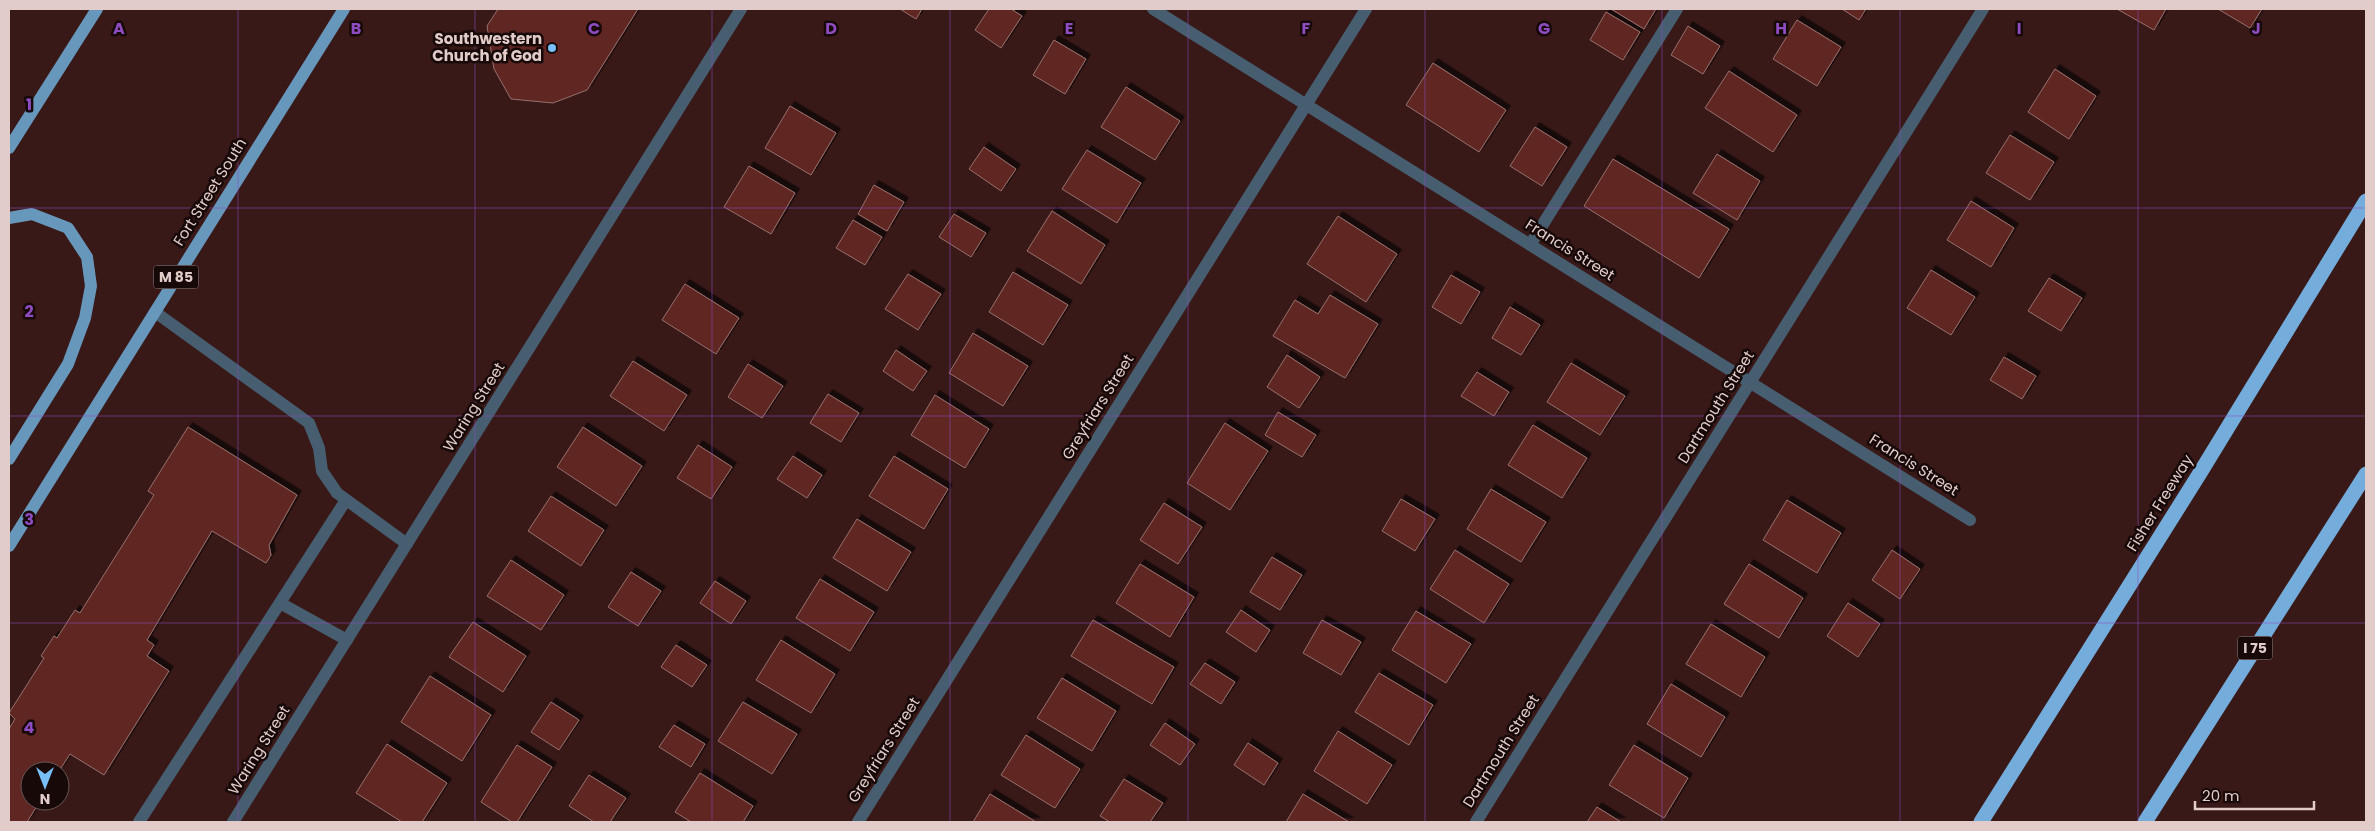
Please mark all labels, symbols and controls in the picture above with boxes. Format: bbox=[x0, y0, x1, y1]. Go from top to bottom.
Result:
text: A bbox=[113, 17, 125, 40]
text: B bbox=[351, 17, 361, 40]
text: C bbox=[588, 17, 600, 40]
text: D bbox=[825, 17, 837, 40]
text: E bbox=[1065, 17, 1073, 40]
text: F bbox=[1302, 17, 1311, 40]
text: G bbox=[1538, 17, 1550, 40]
text: H bbox=[1775, 17, 1787, 40]
text: I bbox=[2017, 17, 2021, 40]
text: J bbox=[2251, 17, 2261, 40]
place label: Southwestern Church of God bbox=[432, 28, 542, 66]
marker: Southwestern Church of God bbox=[546, 42, 558, 54]
text: 1 bbox=[26, 93, 32, 116]
street label: Fort Street South bbox=[168, 134, 251, 250]
street label: Francis Street bbox=[1522, 214, 1619, 285]
road number: M 85 bbox=[154, 266, 198, 288]
text: 2 bbox=[24, 300, 34, 323]
street label: Dartmouth Street bbox=[1672, 346, 1759, 467]
street label: Greyfriars Street bbox=[1057, 350, 1138, 463]
street label: Waring Street bbox=[438, 358, 509, 455]
street label: Francis Street bbox=[1866, 429, 1963, 500]
street label: Fisher Freeway bbox=[2121, 450, 2198, 555]
text: 3 bbox=[24, 508, 34, 531]
road number: I 75 bbox=[2238, 636, 2272, 660]
street label: Dartmouth Street bbox=[1457, 690, 1544, 811]
street label: Greyfriars Street bbox=[843, 693, 924, 806]
street label: Waring Street bbox=[223, 701, 294, 798]
text: 4 bbox=[24, 716, 35, 739]
north arrow bbox=[20, 761, 70, 811]
scale bar bbox=[2195, 778, 2314, 810]
text: 20 m bbox=[2202, 785, 2240, 806]
text: N bbox=[40, 789, 50, 809]

